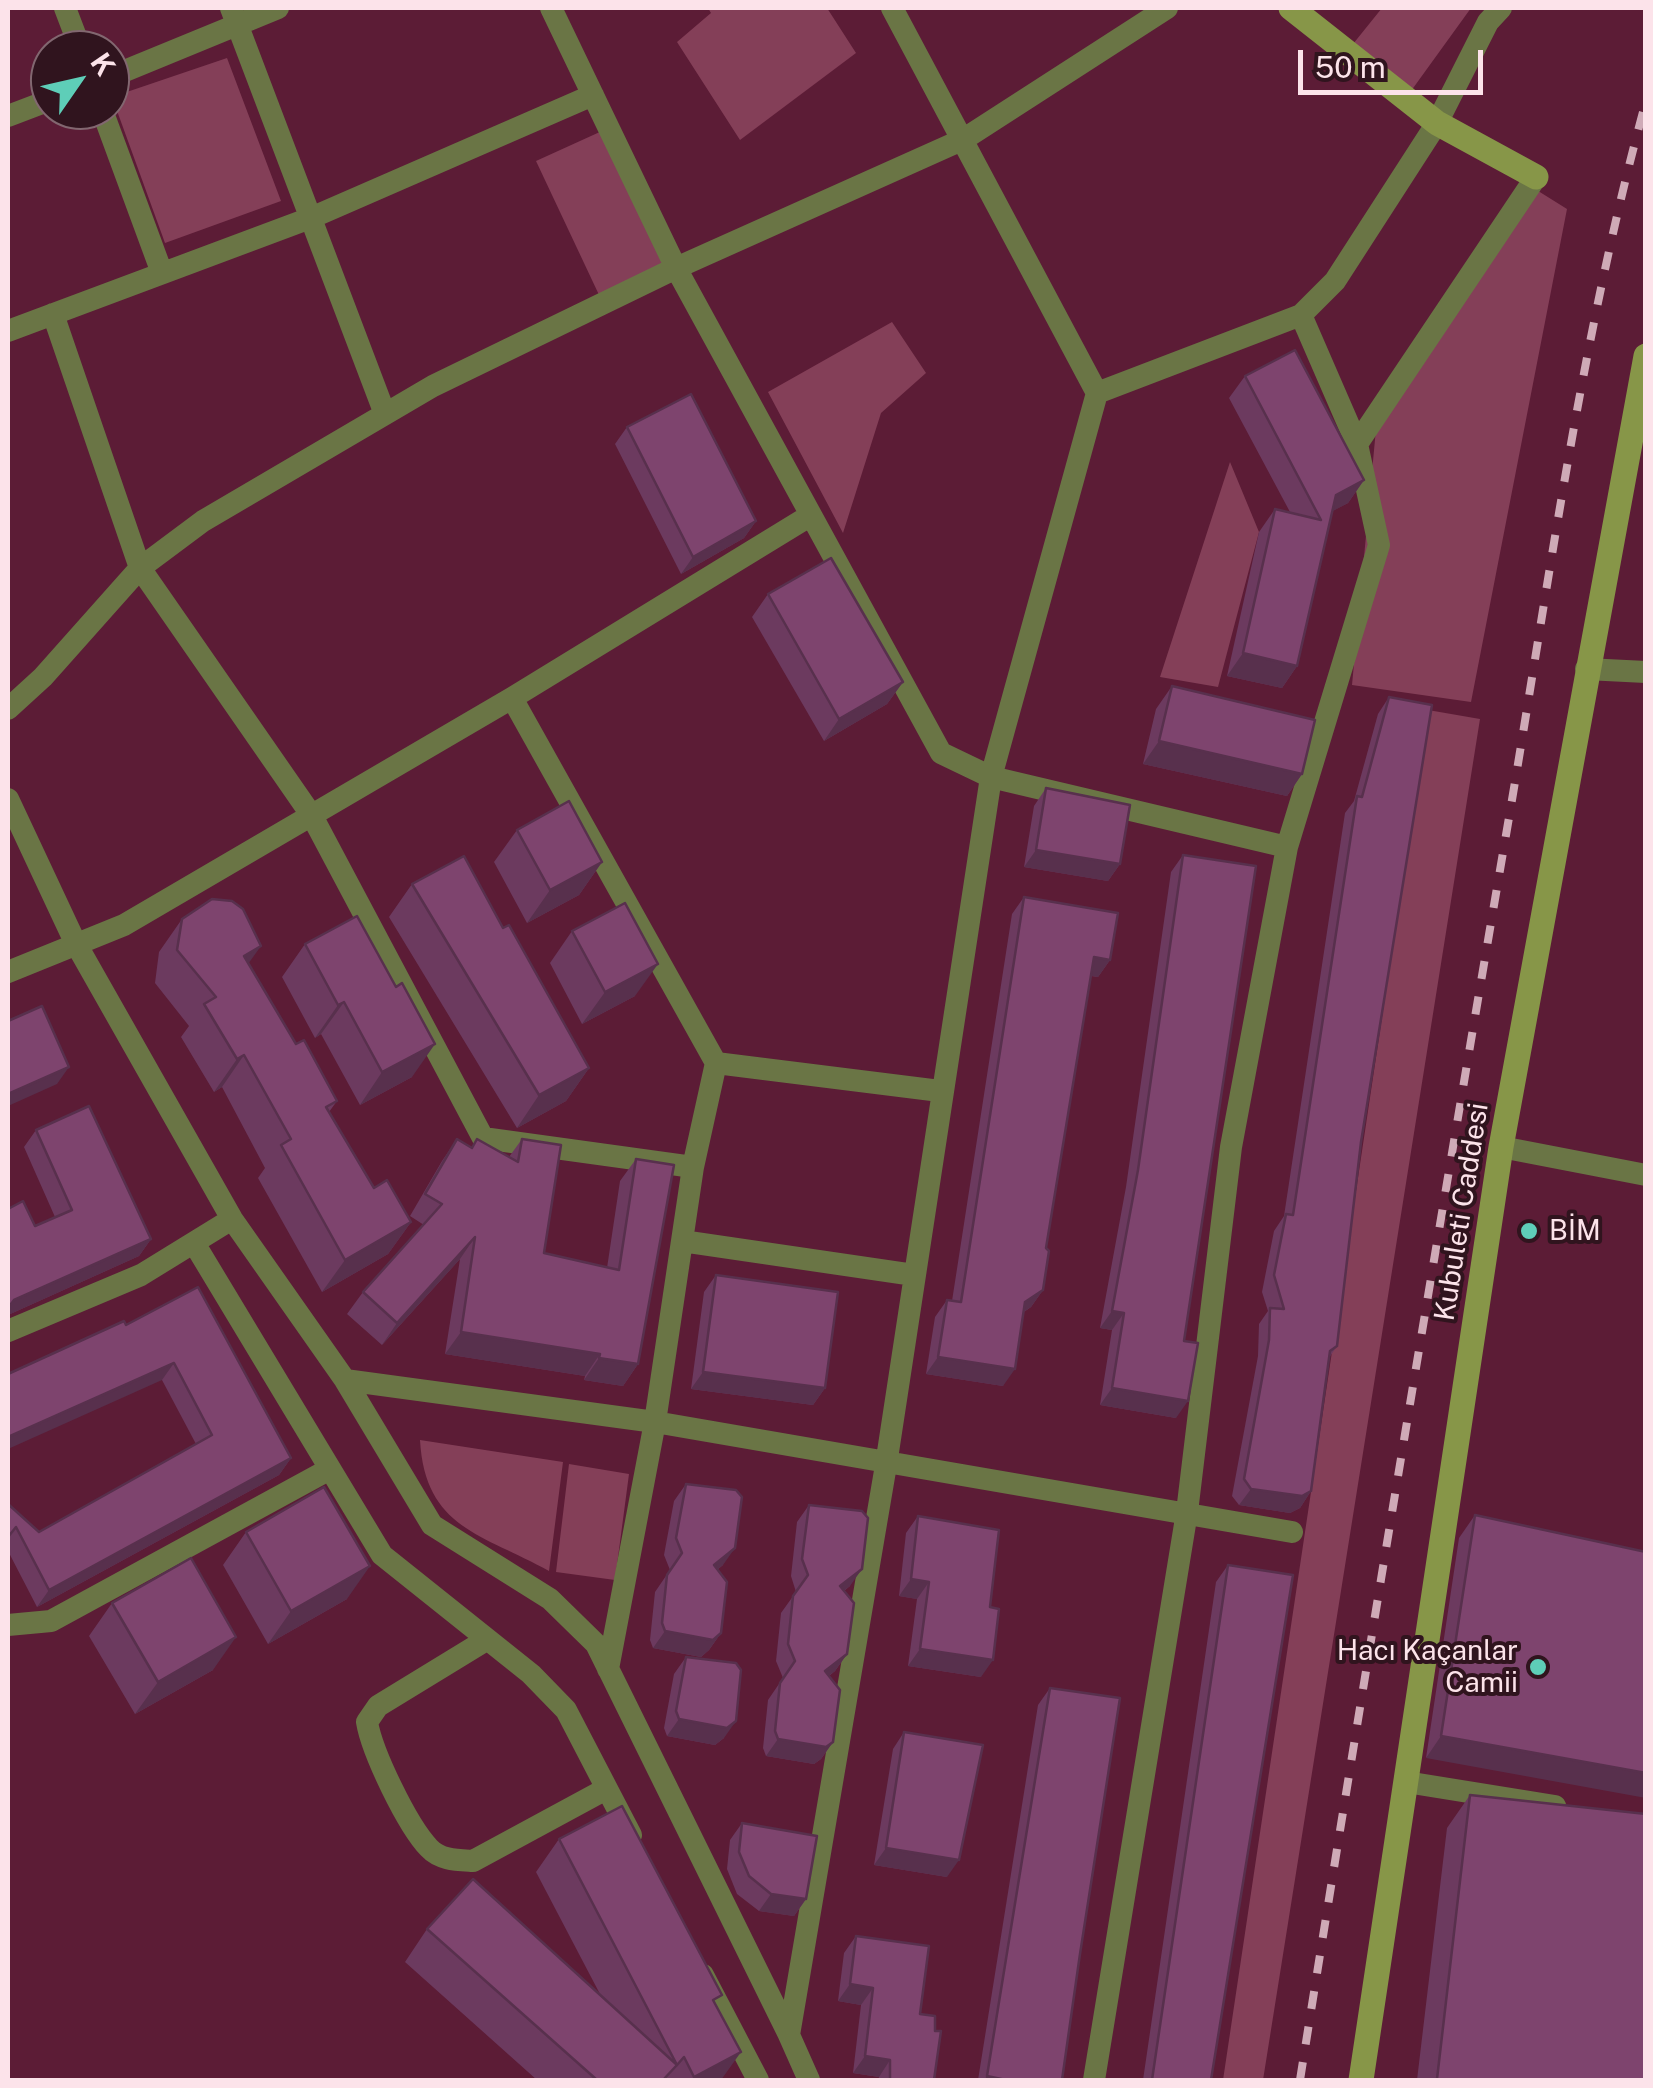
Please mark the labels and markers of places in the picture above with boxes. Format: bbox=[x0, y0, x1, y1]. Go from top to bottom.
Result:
place label: BİM bbox=[1549, 1214, 1601, 1248]
marker: BİM bbox=[1518, 1220, 1540, 1242]
place label: Hacı Kaçanlar Camii bbox=[1337, 1634, 1518, 1700]
marker: Hacı Kaçanlar Camii bbox=[1527, 1656, 1549, 1678]

